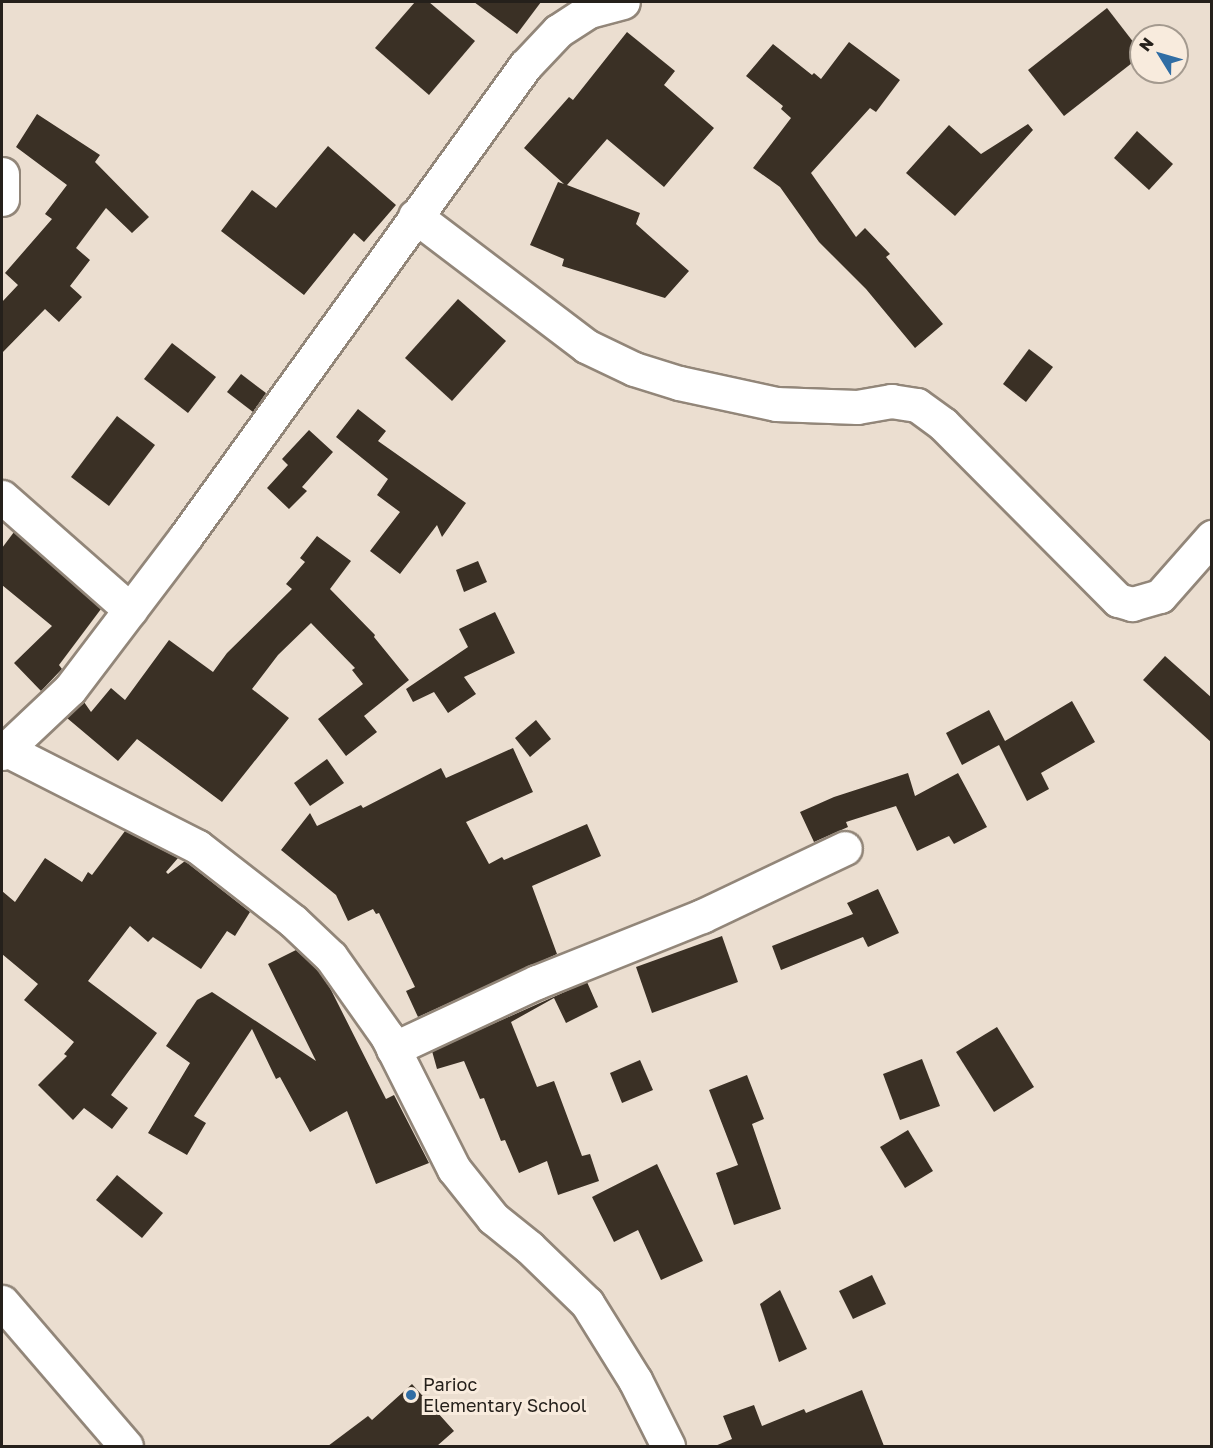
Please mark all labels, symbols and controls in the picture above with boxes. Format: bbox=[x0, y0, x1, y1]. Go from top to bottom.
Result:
north arrow bbox=[1129, 24, 1189, 84]
text: N bbox=[1135, 33, 1158, 55]
place label: Parioc Elementary School bbox=[423, 1374, 587, 1416]
marker: Parioc Elementary School bbox=[404, 1388, 418, 1402]

